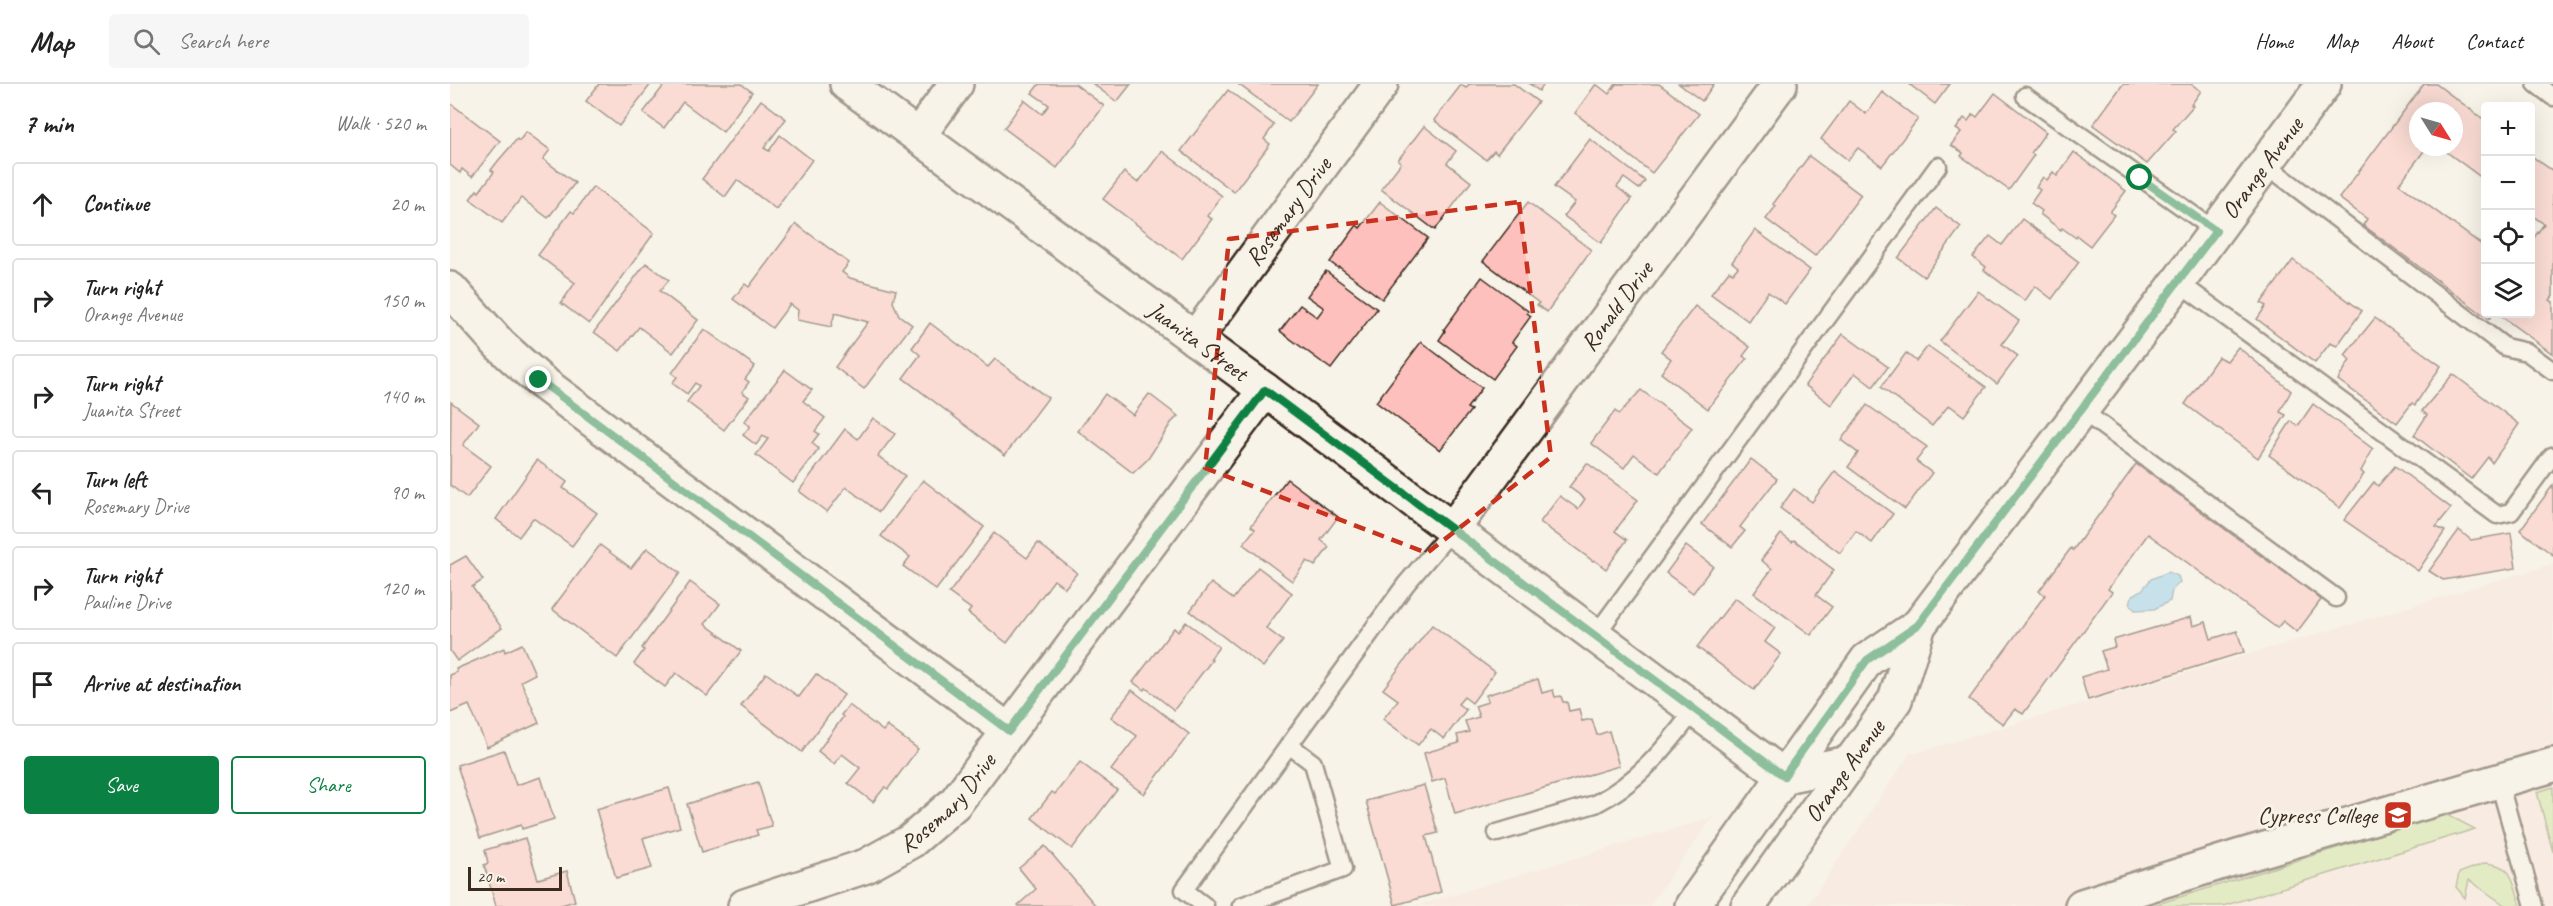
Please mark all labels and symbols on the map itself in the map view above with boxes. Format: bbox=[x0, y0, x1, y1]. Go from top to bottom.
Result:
north arrow bbox=[2409, 102, 2463, 156]
street label: Orange Avenue bbox=[2215, 109, 2311, 225]
street label: Rosemary Drive bbox=[1239, 149, 1339, 272]
route start bbox=[2126, 164, 2152, 190]
street label: Ronald Drive bbox=[1574, 254, 1661, 357]
street label: Juanita Street bbox=[1141, 294, 1256, 389]
route end bbox=[525, 366, 551, 392]
street label: Orange Avenue bbox=[1798, 712, 1893, 828]
street label: Rosemary Drive bbox=[895, 745, 1003, 859]
school or university icon: Cypress College bbox=[2382, 799, 2414, 831]
place label: Cypress College bbox=[2258, 800, 2379, 830]
scale bar bbox=[468, 864, 562, 892]

